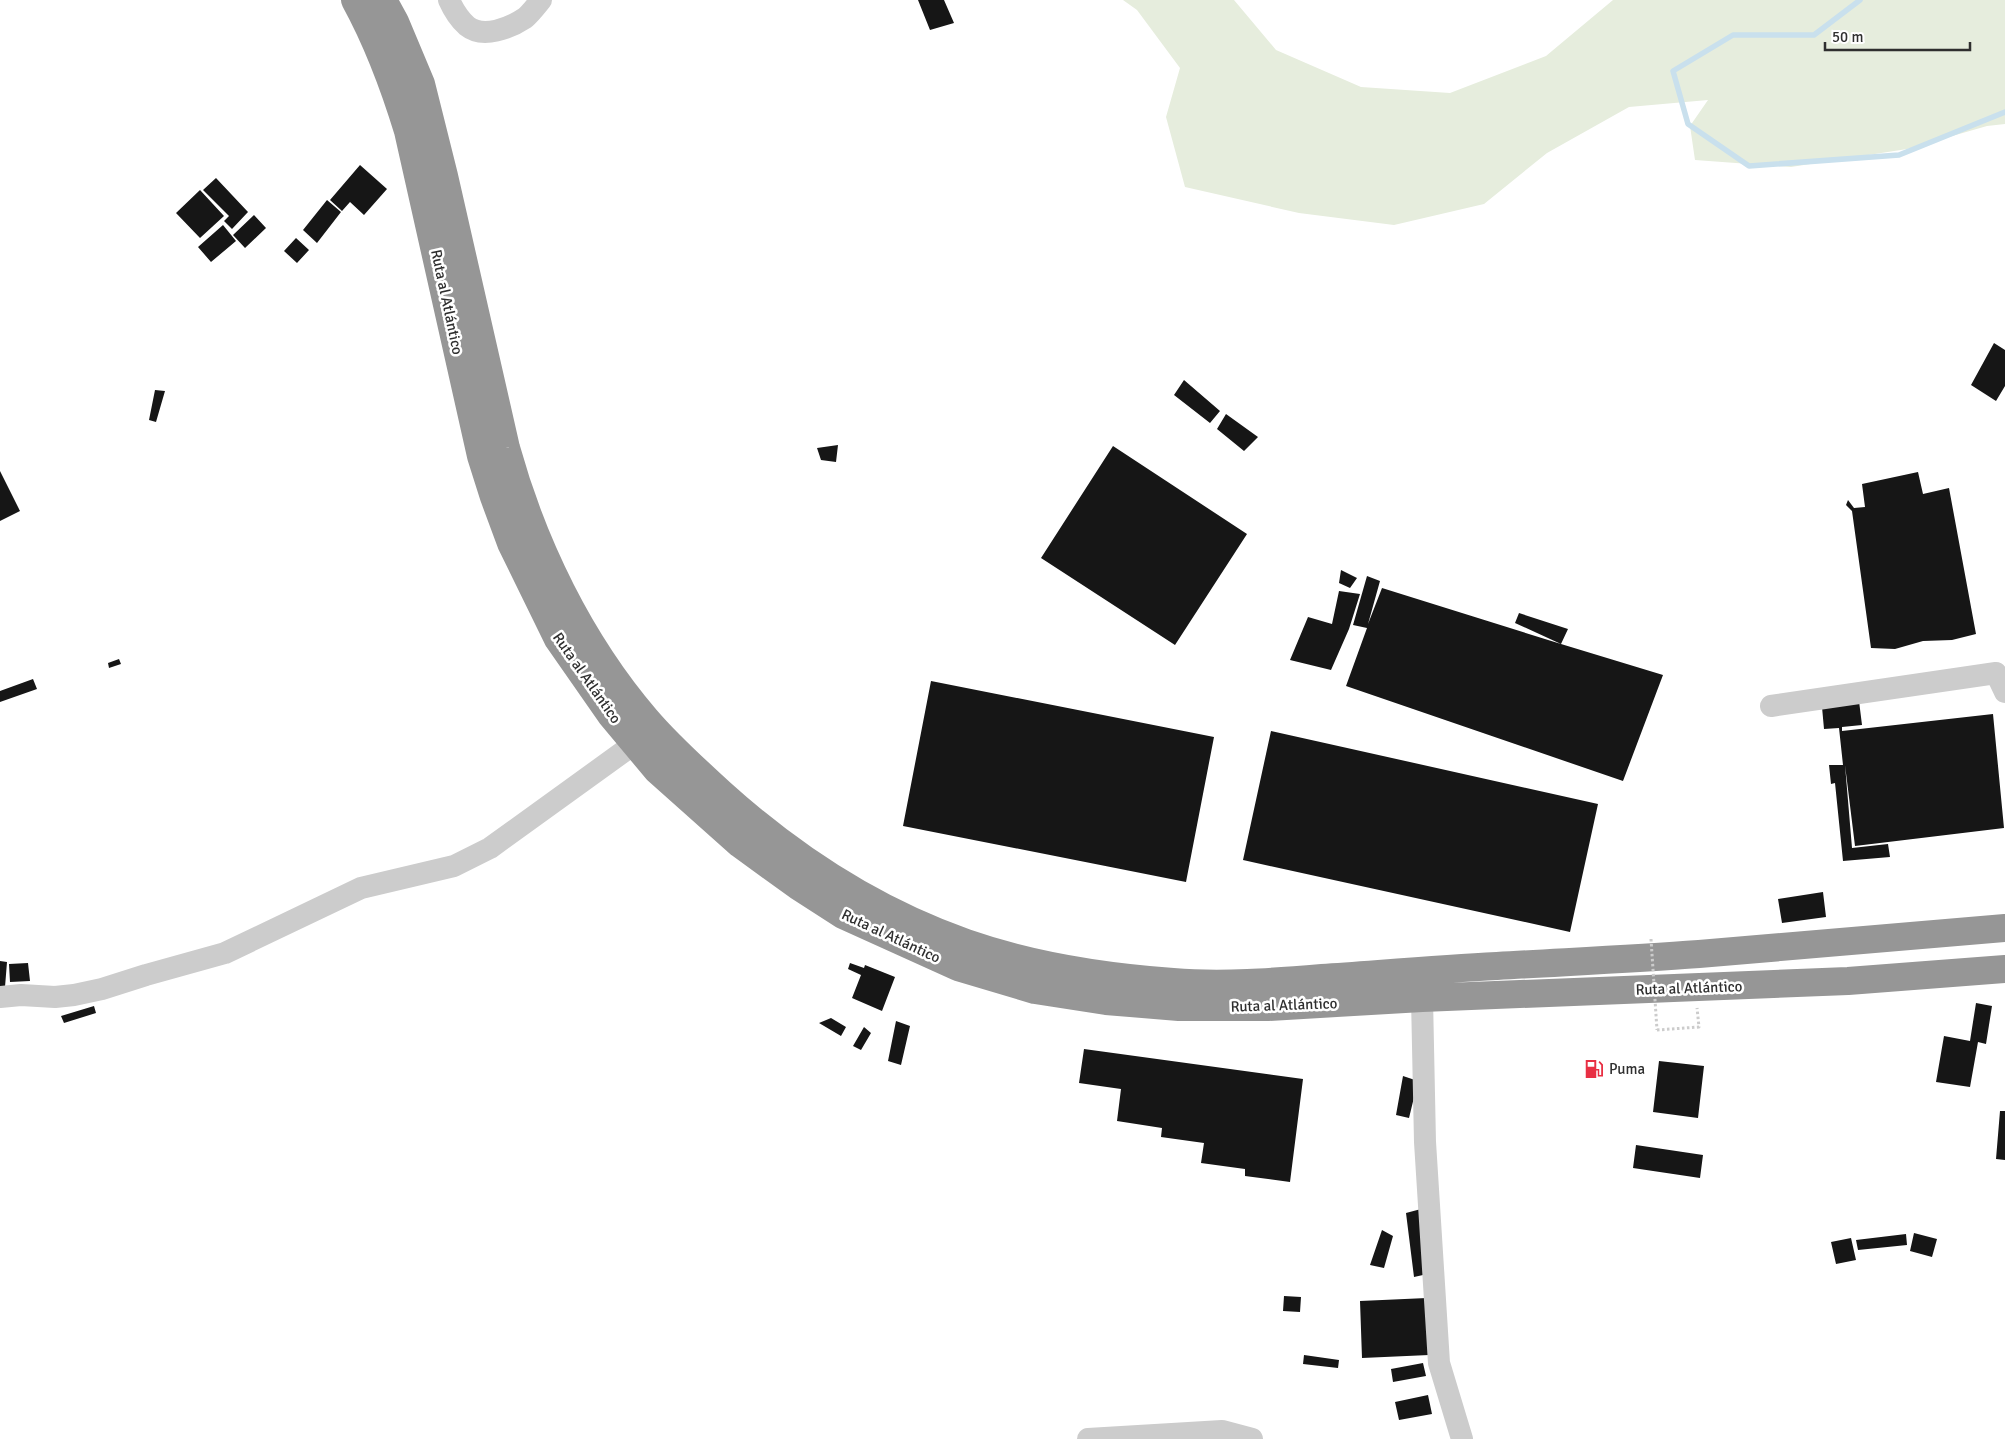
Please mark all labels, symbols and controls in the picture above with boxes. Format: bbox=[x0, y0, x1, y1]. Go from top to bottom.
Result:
scale bar bbox=[1825, 20, 1970, 52]
text: 50 m bbox=[1832, 28, 1863, 46]
street label: Ruta al Atlántico bbox=[427, 248, 467, 356]
street label: Ruta al Atlántico bbox=[549, 629, 625, 727]
street label: Ruta al Atlántico bbox=[839, 905, 943, 967]
street label: Ruta al Atlántico bbox=[1635, 977, 1743, 999]
street label: Ruta al Atlántico bbox=[1230, 994, 1338, 1016]
fuel station icon: Puma bbox=[1583, 1058, 1605, 1080]
place label: Puma bbox=[1609, 1060, 1645, 1078]

